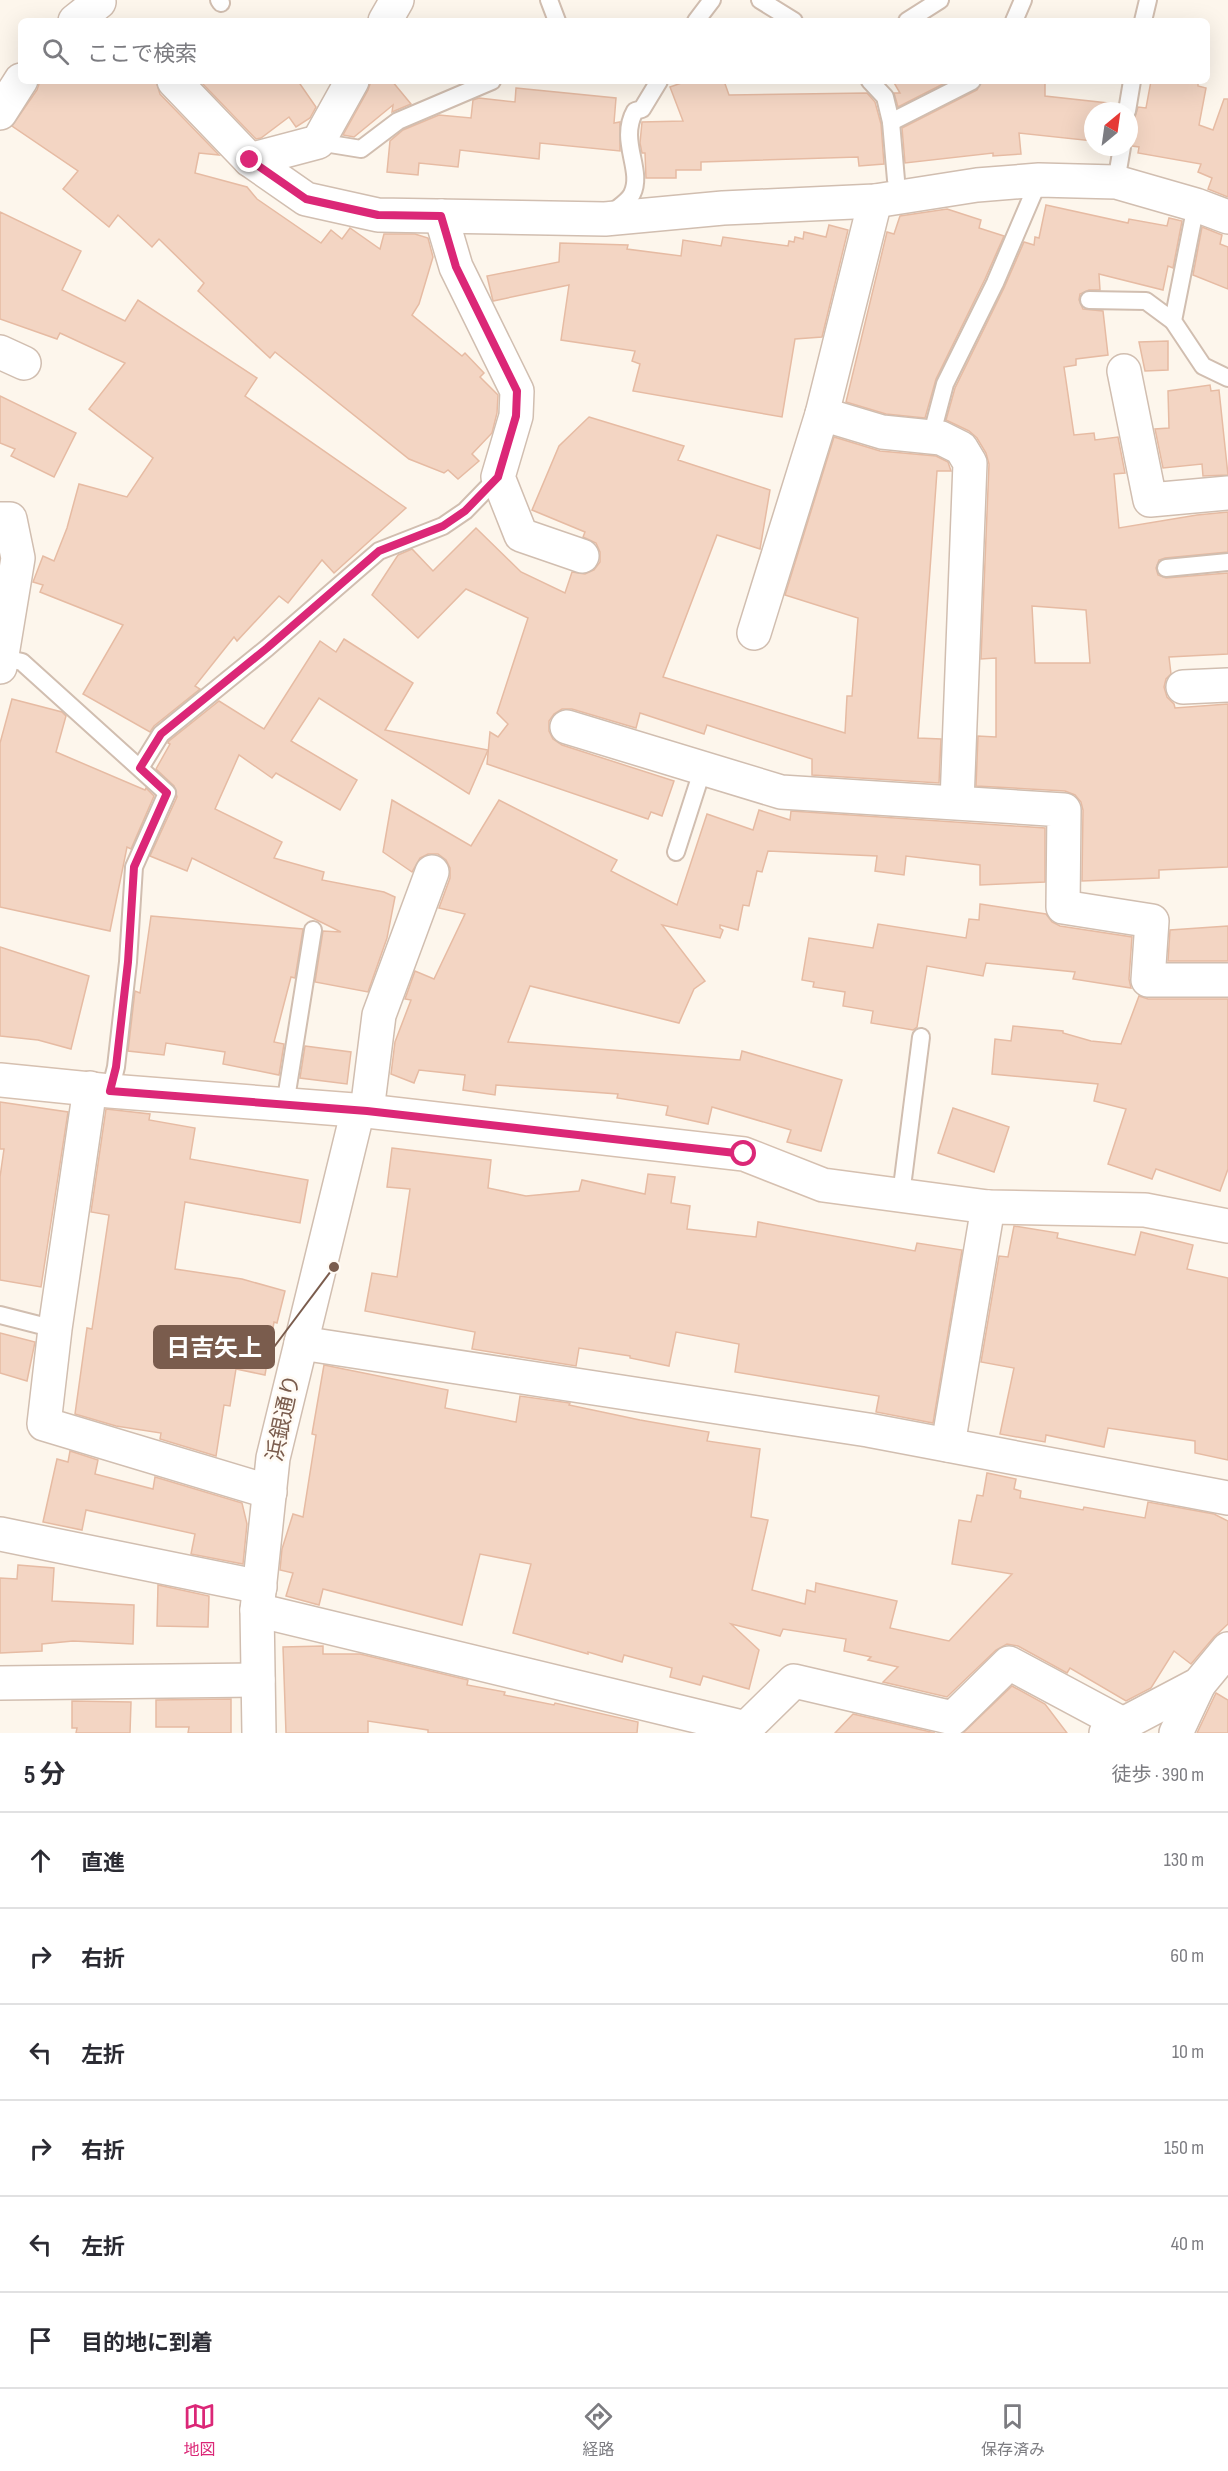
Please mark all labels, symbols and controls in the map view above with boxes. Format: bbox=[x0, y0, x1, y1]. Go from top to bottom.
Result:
search box bbox=[18, 18, 1210, 84]
icon: search bbox=[39, 35, 72, 68]
text: ここで検索 bbox=[87, 41, 197, 68]
north arrow bbox=[1084, 102, 1138, 156]
route end bbox=[236, 146, 262, 172]
route start bbox=[730, 1140, 756, 1166]
callout: 日吉矢上 bbox=[154, 1326, 274, 1368]
text: 日吉矢上 bbox=[166, 1334, 262, 1363]
street label: 浜銀通り bbox=[262, 1372, 306, 1464]
text: 5 分 bbox=[24, 1760, 65, 1791]
text: 徒歩 · 390 m bbox=[1111, 1763, 1204, 1787]
icon: ahead bbox=[24, 1844, 57, 1877]
text: 130 m bbox=[1164, 1848, 1204, 1872]
text: 直進 bbox=[81, 1850, 125, 1877]
icon: right bbox=[24, 1940, 57, 1973]
text: 60 m bbox=[1170, 1944, 1204, 1968]
text: 右折 bbox=[81, 1946, 125, 1973]
icon: left bbox=[24, 2036, 57, 2069]
text: 10 m bbox=[1172, 2040, 1204, 2064]
text: 左折 bbox=[81, 2042, 125, 2069]
icon: right bbox=[24, 2132, 57, 2165]
text: 150 m bbox=[1164, 2136, 1204, 2160]
text: 右折 bbox=[81, 2138, 125, 2165]
icon: left bbox=[24, 2228, 57, 2261]
text: 40 m bbox=[1171, 2232, 1204, 2256]
text: 左折 bbox=[81, 2234, 125, 2261]
icon: arrive bbox=[24, 2324, 57, 2357]
text: 目的地に到着 bbox=[81, 2330, 213, 2357]
tab: 地図 bbox=[183, 2400, 216, 2460]
tab: 経路 bbox=[582, 2400, 615, 2460]
tab: 保存済み bbox=[981, 2400, 1045, 2460]

